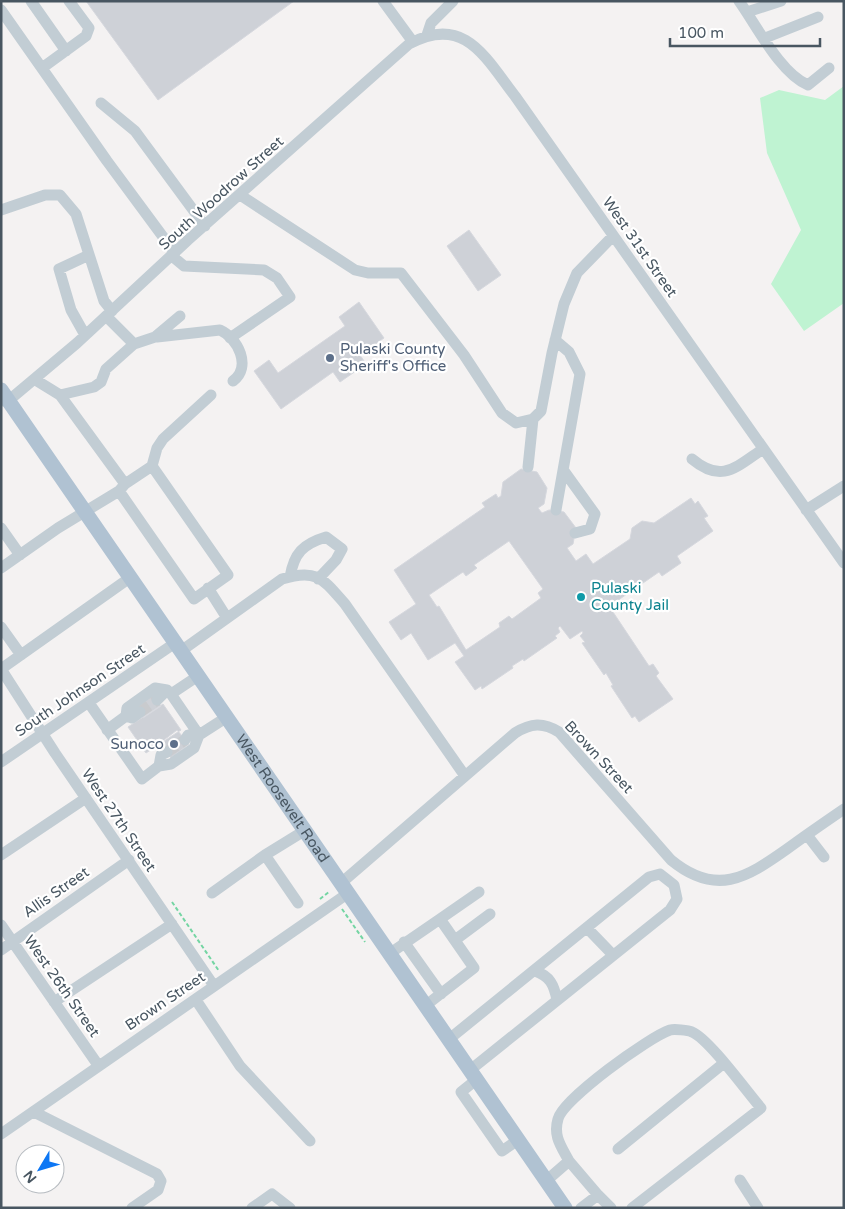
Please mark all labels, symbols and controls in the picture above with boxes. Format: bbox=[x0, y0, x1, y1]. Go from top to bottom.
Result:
scale bar bbox=[670, 15, 820, 47]
text: 100 m bbox=[678, 24, 724, 42]
street label: South Woodrow Street bbox=[155, 132, 287, 254]
street label: West 31st Street bbox=[599, 193, 681, 301]
place label: Pulaski County Sheriff's Office bbox=[340, 340, 446, 375]
marker: Pulaski County Sheriff's Office bbox=[324, 352, 336, 364]
place label: Pulaski County Jail bbox=[591, 579, 669, 614]
marker: Pulaski County Jail bbox=[575, 591, 587, 603]
street label: South Johnson Street bbox=[12, 640, 149, 740]
street label: Brown Street bbox=[561, 717, 637, 797]
street label: West Roosevelt Road bbox=[232, 731, 333, 866]
place label: Sunoco bbox=[110, 735, 164, 753]
marker: Sunoco bbox=[168, 738, 180, 750]
street label: West 27th Street bbox=[78, 765, 160, 875]
street label: Allis Street bbox=[20, 863, 93, 921]
street label: West 26th Street bbox=[20, 932, 104, 1041]
street label: Brown Street bbox=[122, 967, 209, 1034]
north arrow bbox=[15, 1144, 65, 1194]
text: N bbox=[20, 1167, 40, 1186]

